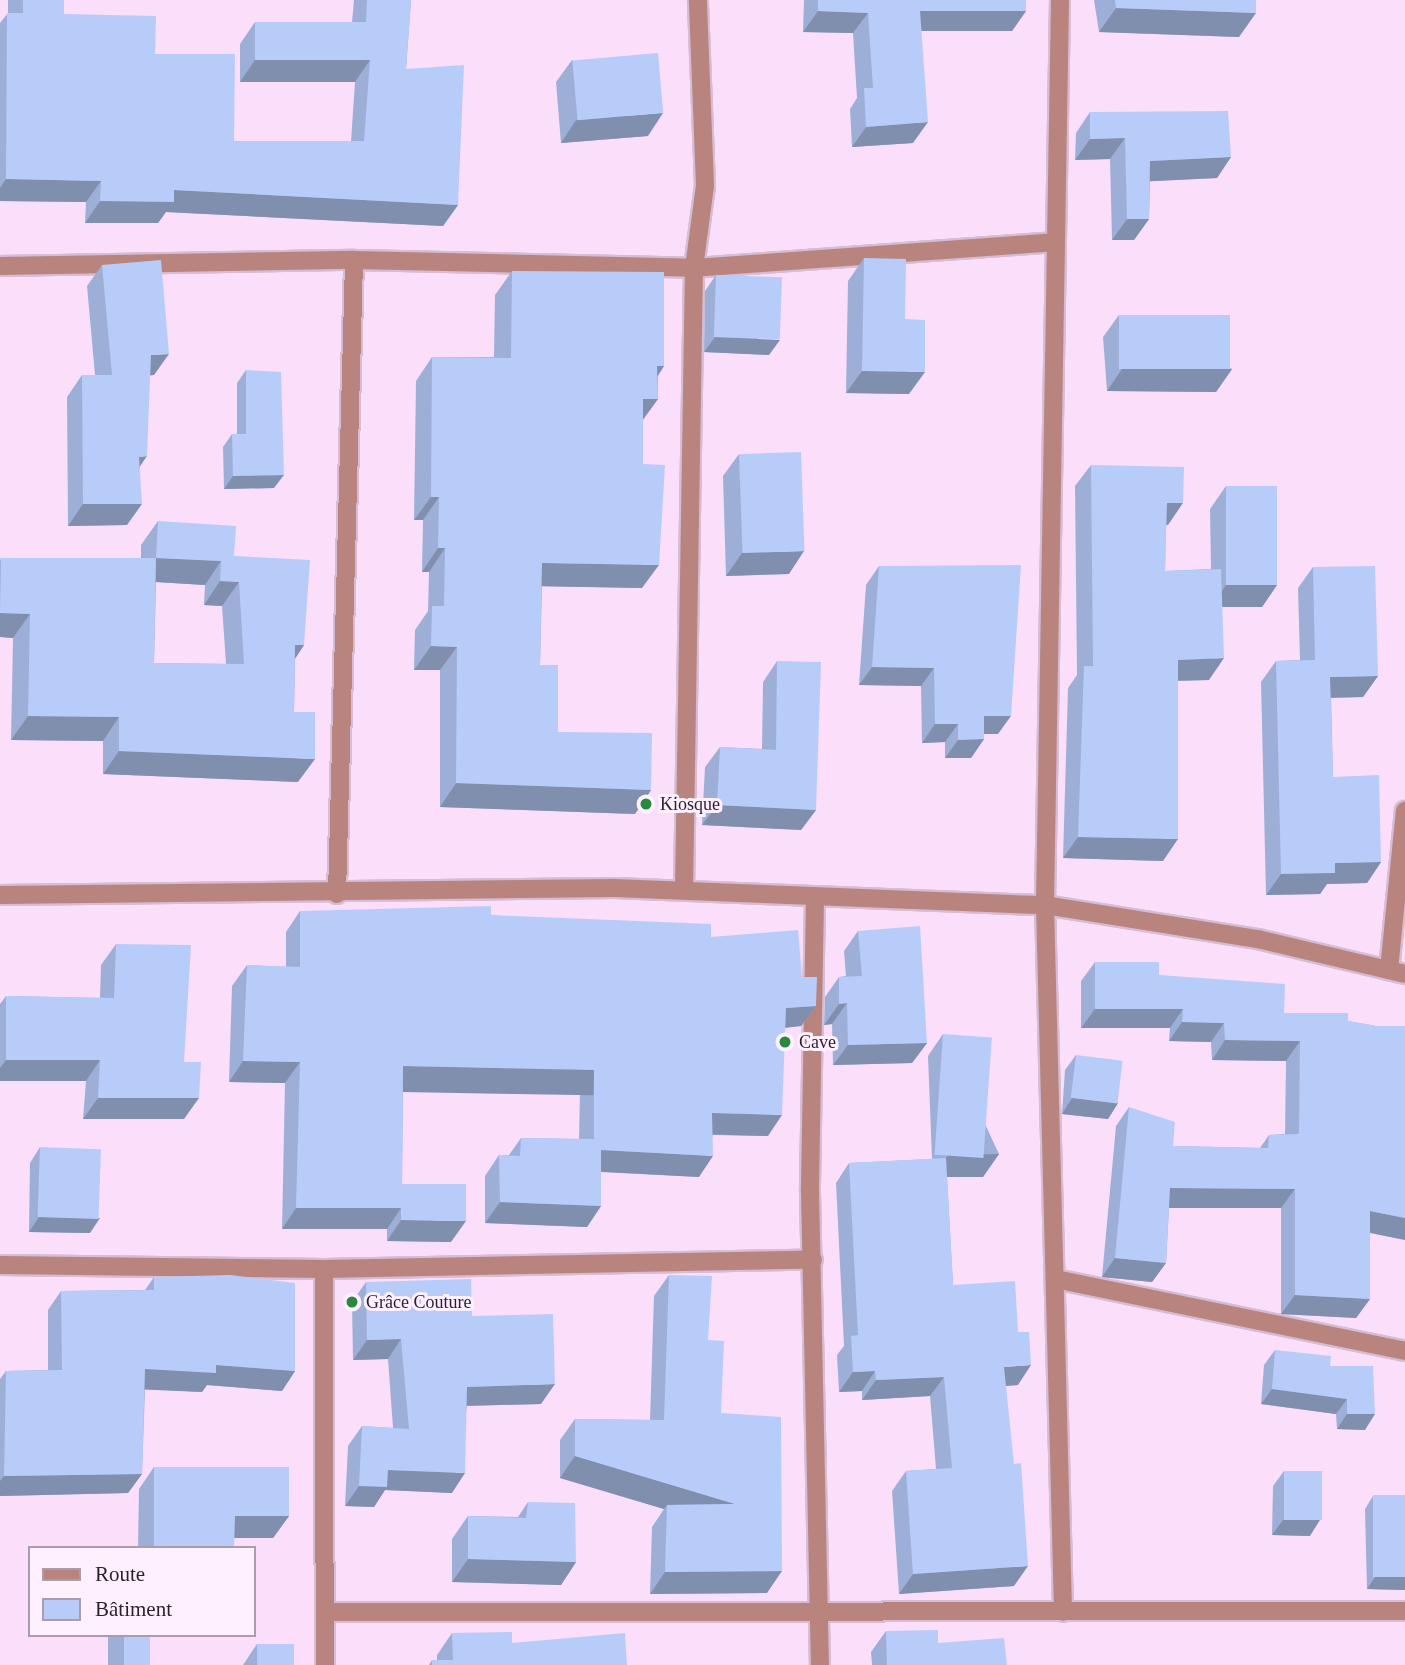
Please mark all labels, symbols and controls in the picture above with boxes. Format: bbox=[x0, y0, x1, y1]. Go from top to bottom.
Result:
place label: Kiosque bbox=[660, 793, 720, 815]
marker: Kiosque bbox=[638, 796, 654, 812]
place label: Cave bbox=[799, 1031, 836, 1053]
marker: Cave bbox=[777, 1034, 793, 1050]
place label: Grâce Couture bbox=[366, 1291, 471, 1313]
marker: Grâce Couture bbox=[344, 1294, 360, 1310]
legend bbox=[28, 1546, 256, 1637]
text: Route bbox=[95, 1562, 145, 1586]
text: Bâtiment bbox=[95, 1597, 172, 1621]

